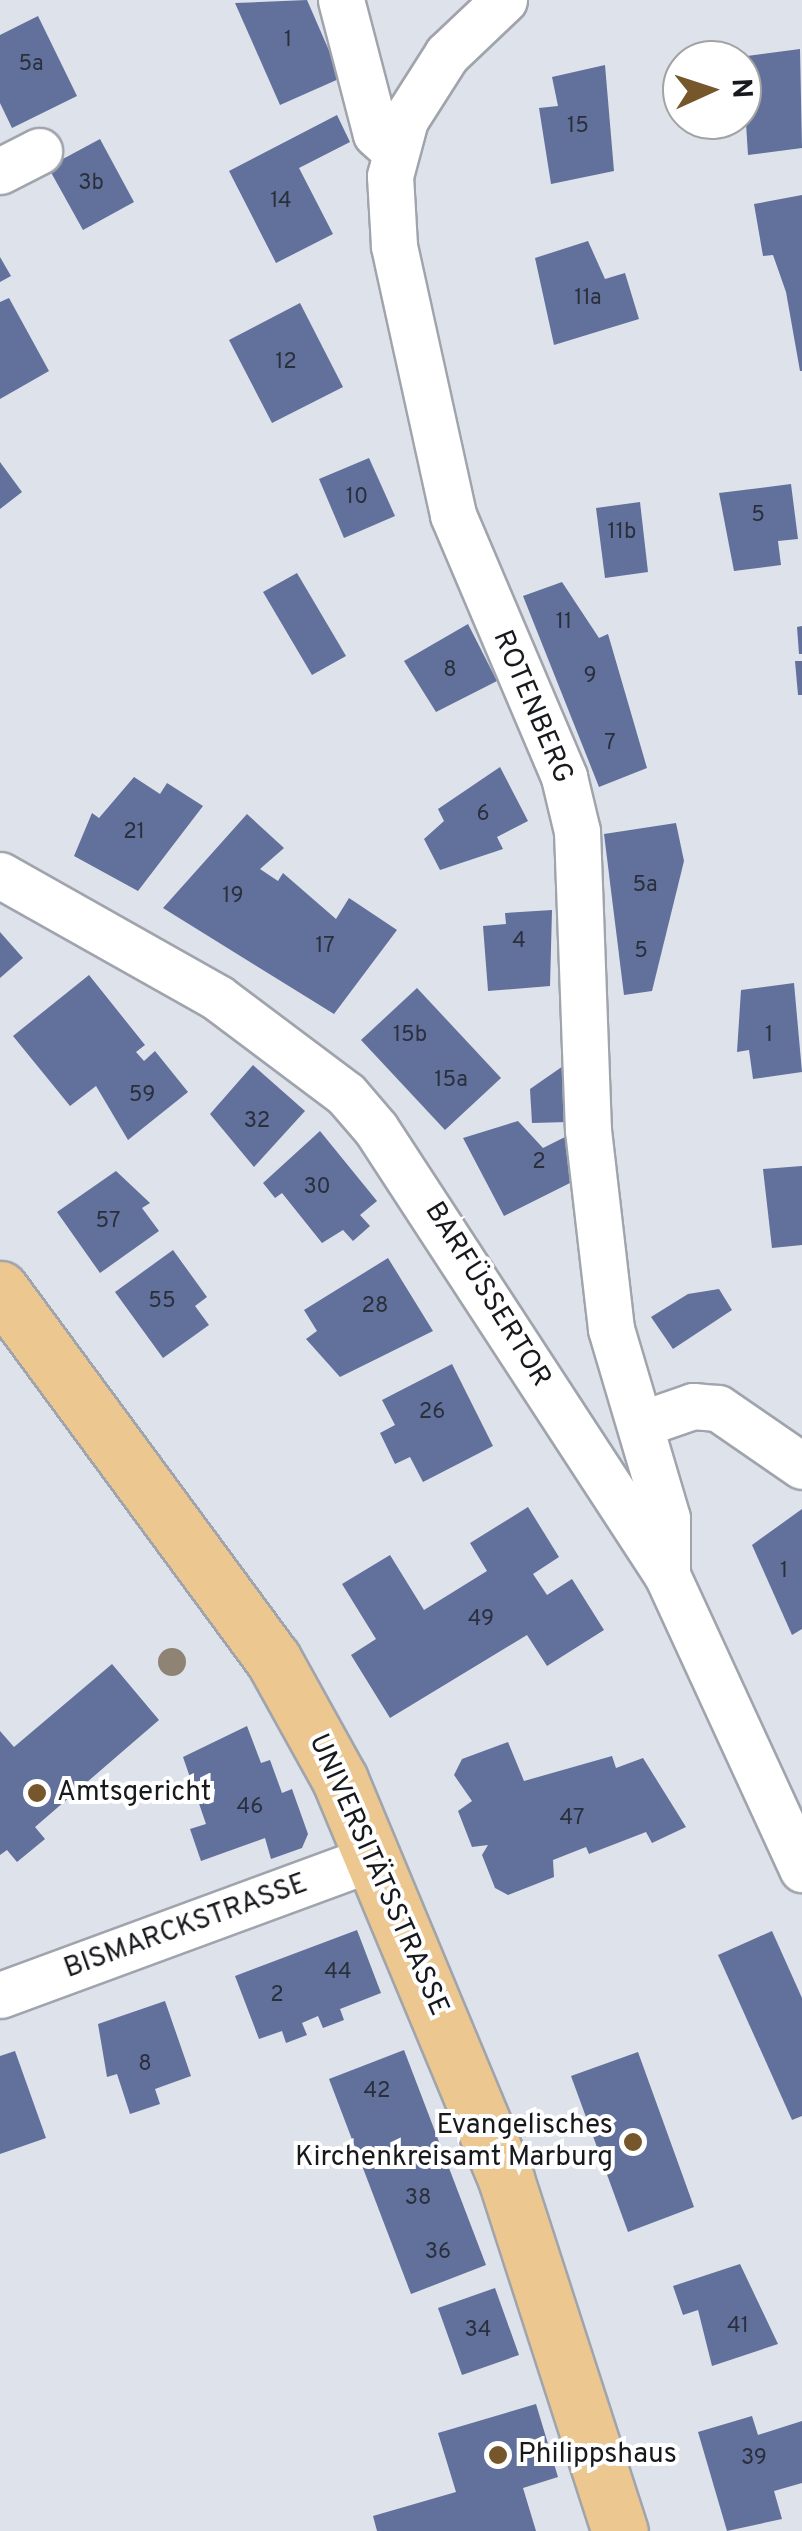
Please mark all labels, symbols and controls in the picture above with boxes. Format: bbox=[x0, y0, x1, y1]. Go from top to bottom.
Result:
house number: 1 bbox=[284, 28, 292, 54]
north arrow bbox=[662, 40, 762, 140]
house number: 5a bbox=[18, 52, 44, 78]
text: N bbox=[721, 78, 758, 100]
house number: 15 bbox=[567, 114, 589, 140]
house number: 3b bbox=[78, 171, 104, 197]
house number: 14 bbox=[270, 189, 292, 215]
house number: 11a bbox=[574, 286, 602, 312]
house number: 12 bbox=[275, 350, 297, 376]
house number: 10 bbox=[346, 485, 368, 511]
house number: 5 bbox=[751, 503, 765, 529]
house number: 11b bbox=[608, 520, 636, 546]
house number: 11 bbox=[556, 610, 572, 636]
street label: ROTENBERG bbox=[485, 626, 579, 788]
house number: 8 bbox=[443, 658, 457, 684]
house number: 9 bbox=[583, 664, 597, 690]
house number: 7 bbox=[604, 731, 616, 757]
house number: 6 bbox=[476, 802, 490, 828]
house number: 21 bbox=[123, 820, 145, 846]
house number: 5a bbox=[632, 873, 658, 899]
house number: 19 bbox=[222, 884, 244, 910]
house number: 4 bbox=[512, 929, 526, 955]
house number: 17 bbox=[315, 934, 335, 960]
house number: 5 bbox=[634, 939, 648, 965]
house number: 15b bbox=[393, 1023, 427, 1049]
house number: 1 bbox=[765, 1023, 773, 1049]
house number: 15a bbox=[434, 1068, 468, 1094]
house number: 59 bbox=[129, 1083, 155, 1109]
house number: 32 bbox=[244, 1109, 270, 1135]
house number: 2 bbox=[532, 1150, 546, 1176]
house number: 30 bbox=[303, 1175, 331, 1201]
street label: BARFÜSSERTOR bbox=[417, 1196, 557, 1394]
house number: 57 bbox=[96, 1209, 120, 1235]
house number: 55 bbox=[148, 1289, 176, 1315]
house number: 28 bbox=[362, 1294, 388, 1320]
house number: 26 bbox=[419, 1400, 445, 1426]
house number: 1 bbox=[780, 1559, 788, 1585]
house number: 49 bbox=[468, 1607, 494, 1633]
street label: UNIVERSITÄTSSTRASSE bbox=[301, 1729, 455, 2021]
place label: Amtsgericht bbox=[57, 1776, 211, 1810]
marker: Amtsgericht bbox=[26, 1782, 48, 1804]
house number: 46 bbox=[237, 1795, 263, 1821]
house number: 47 bbox=[560, 1806, 584, 1832]
street label: BISMARCKSTRASSE bbox=[60, 1867, 312, 1987]
house number: 44 bbox=[324, 1960, 352, 1986]
house number: 2 bbox=[270, 1983, 284, 2009]
house number: 8 bbox=[138, 2052, 152, 2078]
house number: 42 bbox=[363, 2079, 391, 2105]
place label: Evangelisches Kirchenkreisamt Marburg bbox=[295, 2109, 613, 2175]
marker: Evangelisches Kirchenkreisamt Marburg bbox=[622, 2131, 644, 2153]
house number: 38 bbox=[405, 2186, 431, 2212]
house number: 36 bbox=[425, 2240, 451, 2266]
house number: 41 bbox=[727, 2314, 749, 2340]
house number: 34 bbox=[465, 2318, 491, 2344]
place label: Philippshaus bbox=[518, 2438, 677, 2472]
marker: Philippshaus bbox=[487, 2444, 509, 2466]
house number: 39 bbox=[741, 2446, 767, 2472]

